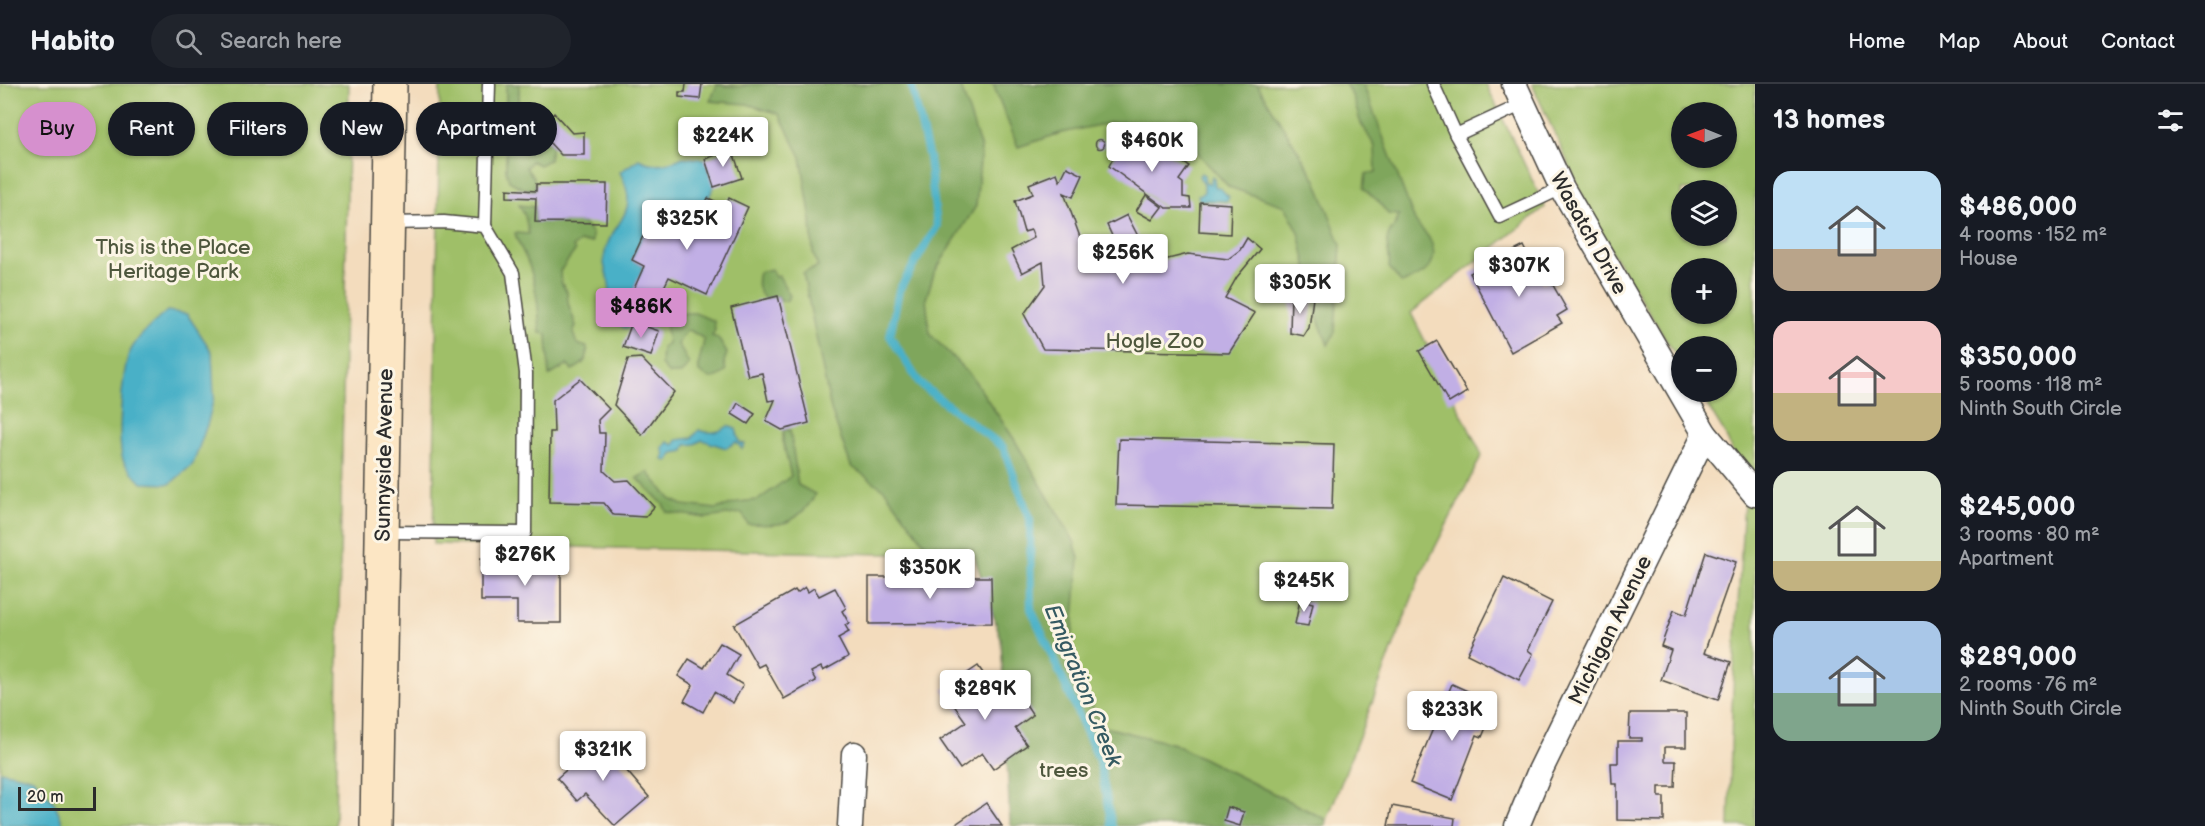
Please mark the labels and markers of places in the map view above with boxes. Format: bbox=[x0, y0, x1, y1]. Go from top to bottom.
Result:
pin: $224K bbox=[681, 117, 765, 168]
pin: $460K bbox=[1110, 122, 1194, 173]
pin: $325K bbox=[645, 200, 729, 251]
pin: $256K bbox=[1081, 234, 1165, 285]
pin: $307K bbox=[1477, 247, 1561, 298]
pin: $305K bbox=[1258, 264, 1342, 315]
pin: $486K bbox=[599, 288, 683, 339]
pin: $276K bbox=[483, 536, 567, 587]
pin: $350K bbox=[888, 549, 972, 600]
pin: $245K bbox=[1262, 562, 1346, 613]
pin: $289K bbox=[943, 670, 1027, 721]
pin: $233K bbox=[1410, 691, 1494, 742]
pin: $321K bbox=[561, 731, 645, 782]

